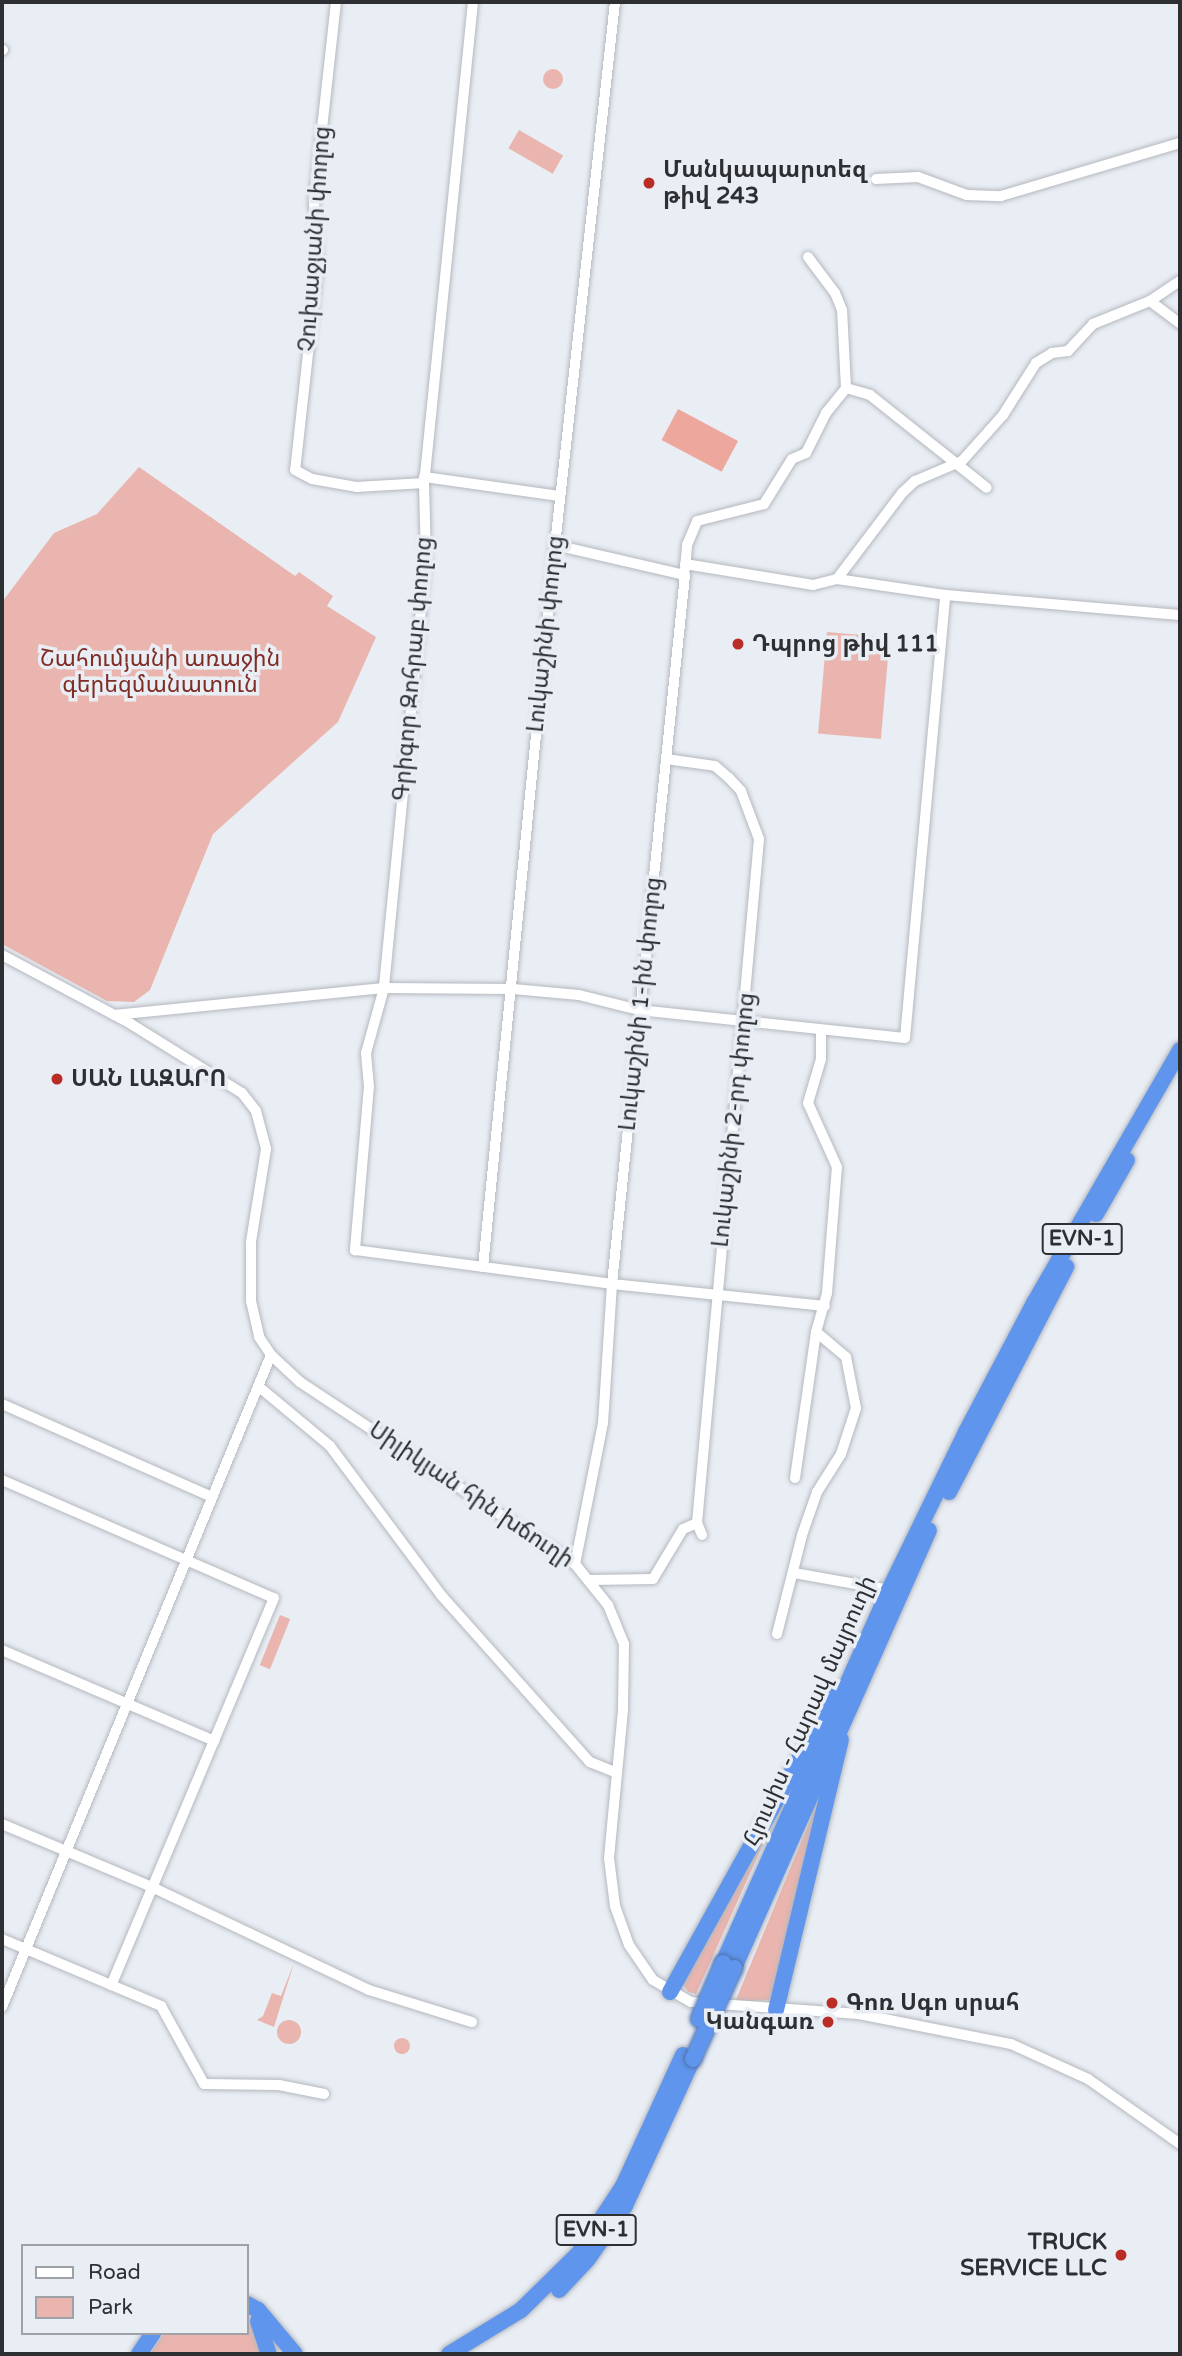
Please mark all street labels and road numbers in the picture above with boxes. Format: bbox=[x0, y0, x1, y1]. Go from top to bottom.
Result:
street label: Չուխաջյանի փողոց bbox=[293, 125, 337, 353]
street label: Լուկաշինի փողոց bbox=[522, 534, 570, 734]
street label: Գրիգոր Զոհրաբ փողոց bbox=[388, 536, 438, 802]
street label: Լուկաշինի 1-ին փողոց bbox=[614, 876, 668, 1132]
street label: Լուկաշինի 2-րդ փողոց bbox=[707, 991, 761, 1249]
road number: EVN-1 bbox=[1040, 1222, 1124, 1256]
street label: Սիլիկյան հին խճուղի bbox=[363, 1416, 579, 1574]
street label: Հյուսիս - Հարավ մայրուղի bbox=[738, 1571, 882, 1851]
road number: EVN-1 bbox=[554, 2212, 638, 2248]

